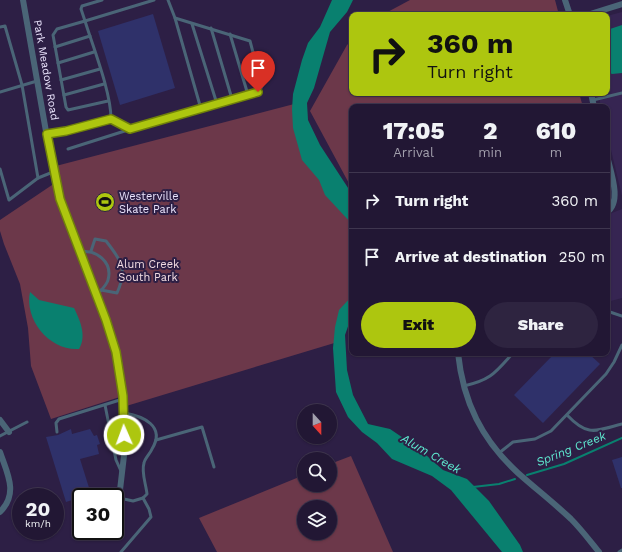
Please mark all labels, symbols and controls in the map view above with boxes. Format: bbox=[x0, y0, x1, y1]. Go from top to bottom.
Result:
street label: Park Meadow Road bbox=[31, 19, 61, 121]
text: 360 m bbox=[427, 27, 513, 60]
icon: right bbox=[361, 28, 413, 80]
pin bbox=[241, 51, 275, 92]
icon: arrive bbox=[247, 57, 269, 79]
text: Turn right bbox=[427, 61, 513, 82]
text: 17:05 bbox=[383, 117, 445, 145]
text: 2 bbox=[483, 117, 497, 145]
text: 610 bbox=[536, 117, 576, 145]
text: Arrival bbox=[393, 145, 434, 160]
text: min bbox=[478, 145, 502, 160]
text: m bbox=[550, 145, 562, 160]
place label: Westerville Skate Park bbox=[119, 190, 179, 216]
icon: right bbox=[361, 190, 383, 212]
sports icon: Westerville Skate Park bbox=[94, 191, 116, 213]
text: Turn right bbox=[395, 192, 468, 210]
text: 360 m bbox=[551, 192, 598, 210]
icon: arrive bbox=[361, 246, 383, 268]
text: Arrive at destination bbox=[395, 248, 547, 266]
text: 250 m bbox=[559, 248, 605, 266]
park label: Alum Creek South Park bbox=[117, 258, 179, 284]
button: Exit bbox=[361, 302, 476, 348]
button: Share bbox=[484, 302, 598, 348]
north arrow bbox=[297, 404, 337, 444]
map controls bbox=[297, 404, 337, 540]
position arrow bbox=[103, 414, 145, 456]
water label: Spring Creek bbox=[534, 428, 608, 469]
water label: Alum Creek bbox=[398, 431, 464, 477]
button: search bbox=[297, 452, 337, 492]
speed limit sign: 30 bbox=[72, 488, 124, 540]
text: 20 bbox=[26, 497, 50, 521]
button: layers bbox=[297, 500, 337, 540]
text: km/h bbox=[25, 518, 51, 529]

